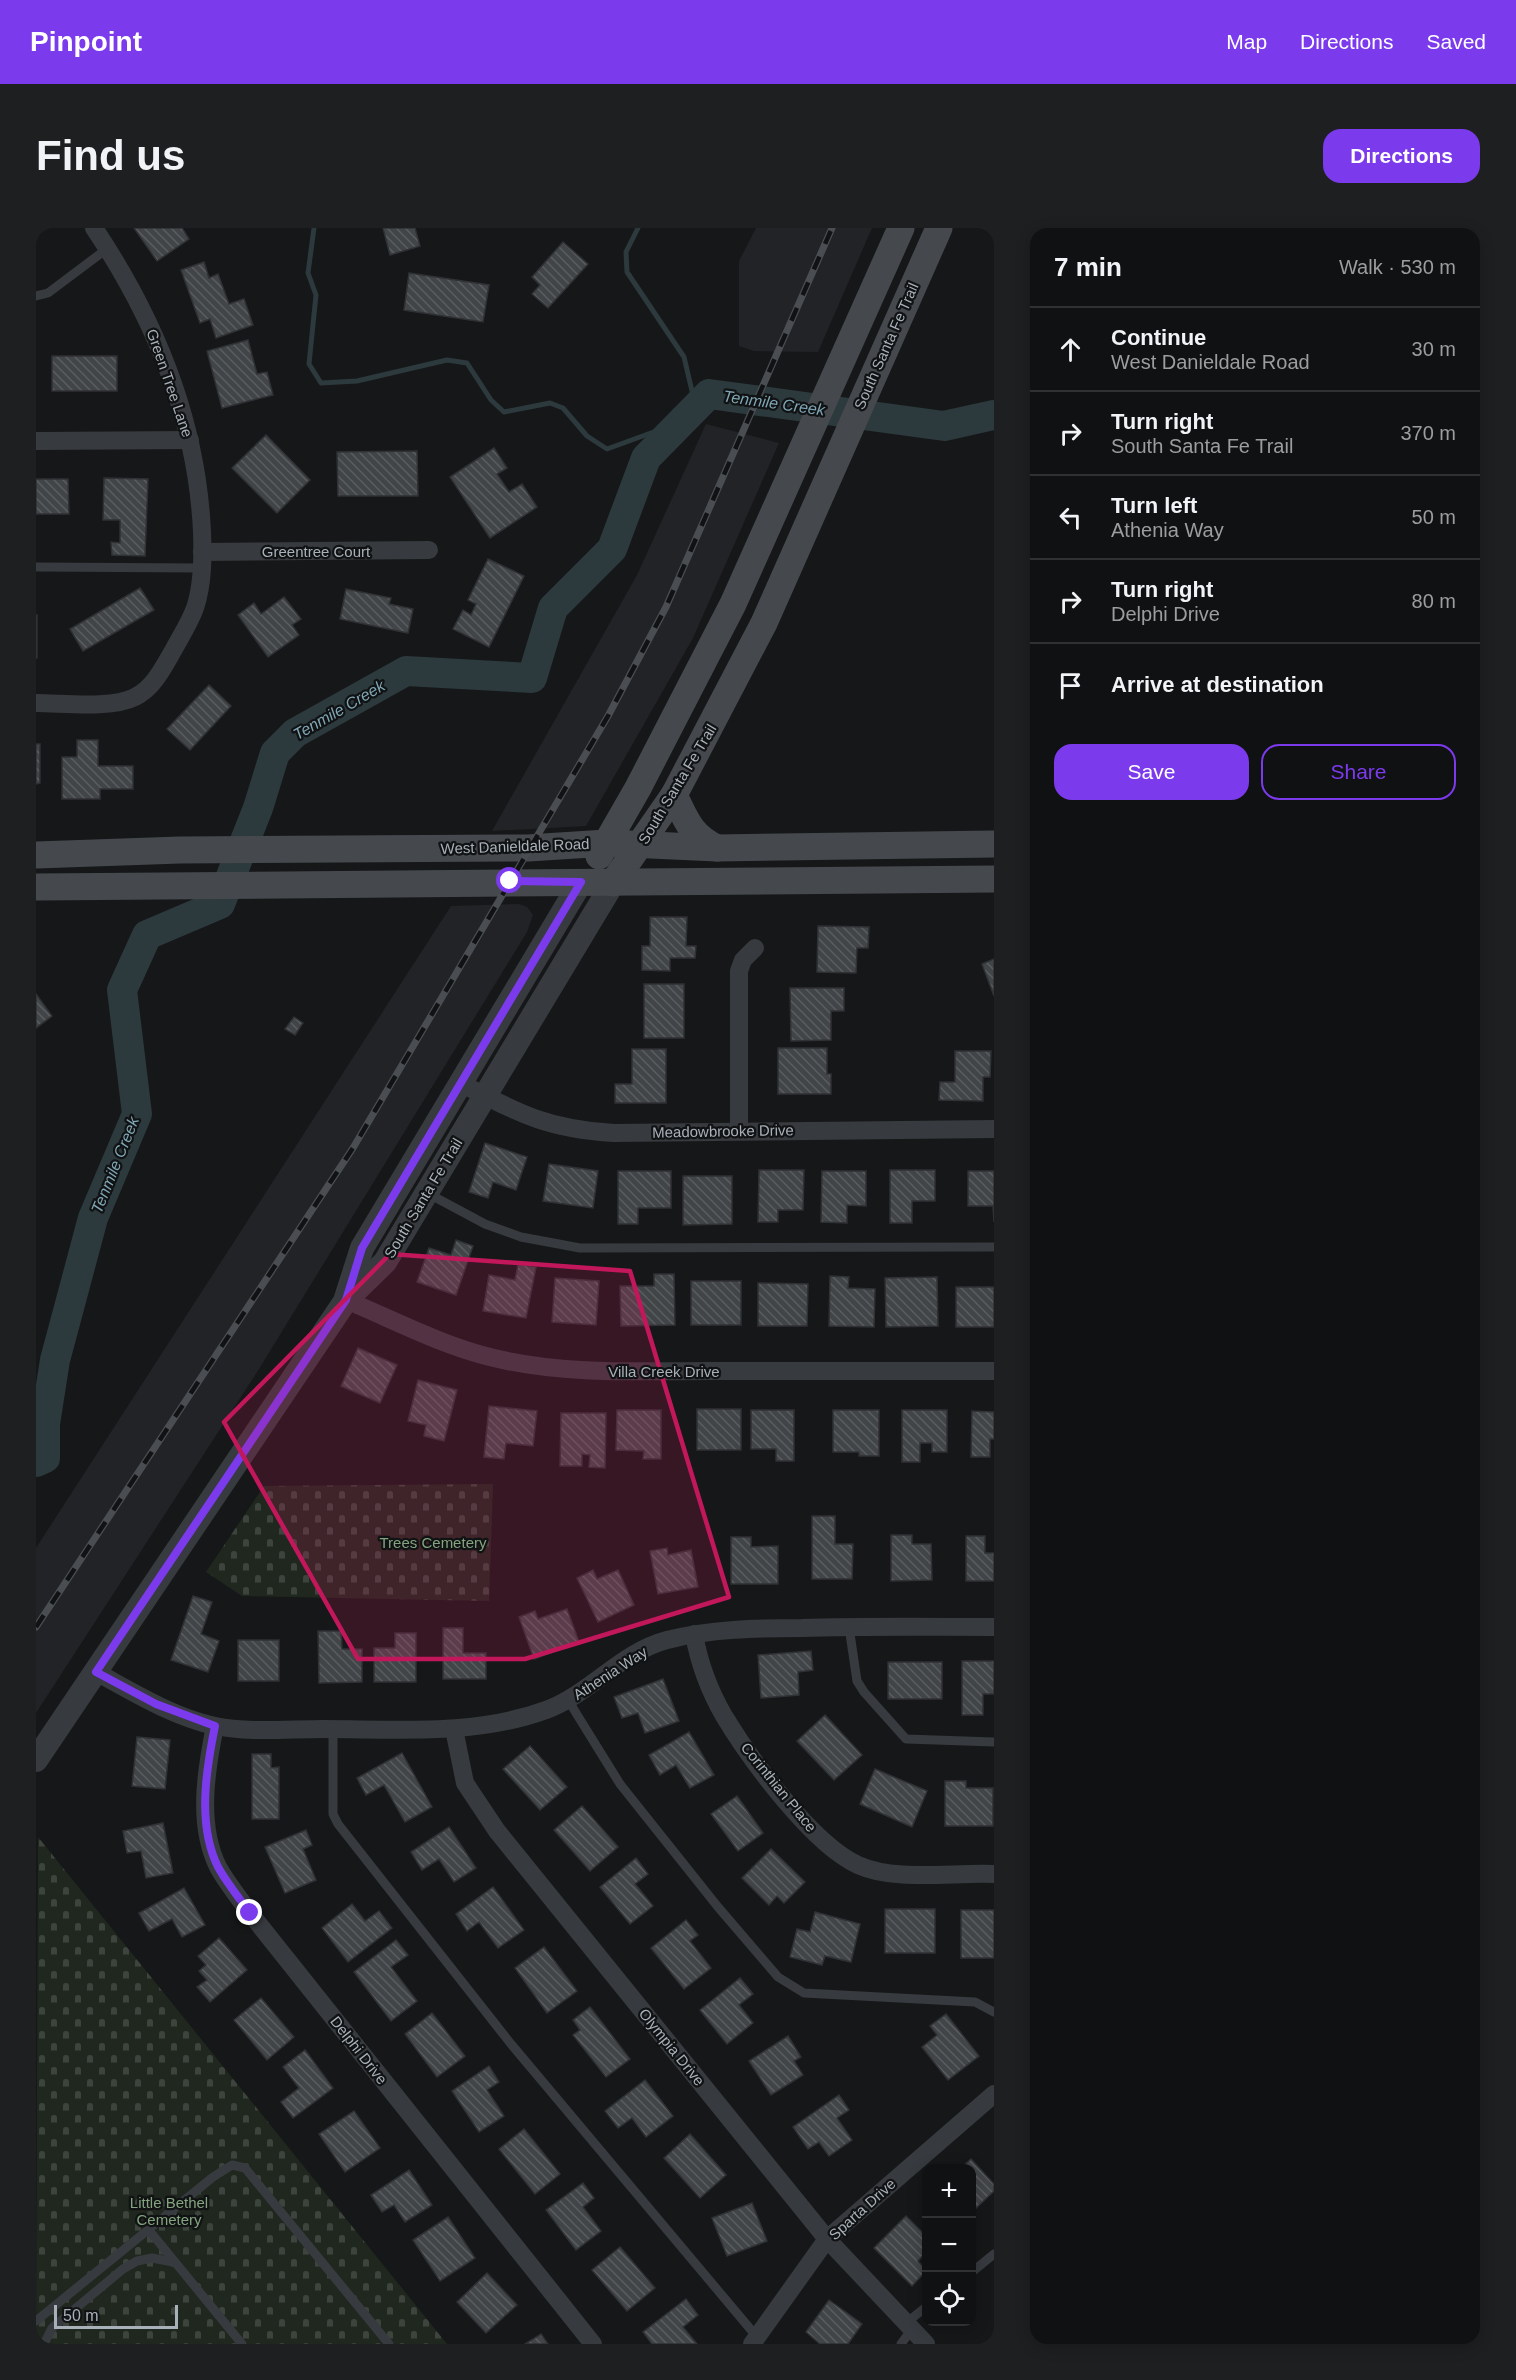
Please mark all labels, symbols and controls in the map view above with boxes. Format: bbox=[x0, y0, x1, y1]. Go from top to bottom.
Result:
text: Pinpoint bbox=[30, 26, 142, 57]
text: Map bbox=[1226, 30, 1267, 53]
text: Directions bbox=[1300, 30, 1393, 53]
text: Saved bbox=[1426, 30, 1486, 53]
button: Directions bbox=[1323, 129, 1480, 183]
text: Find us bbox=[36, 132, 185, 179]
text: 7 min bbox=[1054, 252, 1122, 282]
text: Walk · 530 m bbox=[1339, 256, 1456, 278]
street label: South Santa Fe Trail bbox=[850, 280, 922, 412]
text: Continue bbox=[1111, 325, 1206, 350]
street label: Green Tree Lane bbox=[143, 327, 197, 439]
icon: ahead bbox=[1054, 333, 1087, 366]
text: 30 m bbox=[1412, 338, 1456, 360]
text: West Danieldale Road bbox=[1111, 351, 1310, 373]
water label: Tenmile Creek bbox=[722, 387, 827, 419]
text: Turn right bbox=[1111, 409, 1213, 434]
icon: right bbox=[1054, 417, 1087, 450]
text: 370 m bbox=[1400, 422, 1456, 444]
text: South Santa Fe Trail bbox=[1111, 435, 1293, 457]
text: Turn left bbox=[1111, 493, 1197, 518]
icon: left bbox=[1054, 501, 1087, 534]
text: 50 m bbox=[1412, 506, 1456, 528]
text: Athenia Way bbox=[1111, 519, 1224, 541]
street label: Greentree Court bbox=[262, 543, 371, 560]
text: Turn right bbox=[1111, 577, 1213, 602]
icon: right bbox=[1054, 585, 1087, 618]
text: 80 m bbox=[1412, 590, 1456, 612]
text: Delphi Drive bbox=[1111, 603, 1220, 625]
icon: arrive bbox=[1054, 669, 1087, 702]
text: Arrive at destination bbox=[1111, 672, 1324, 697]
water label: Tenmile Creek bbox=[290, 676, 389, 743]
street label: South Santa Fe Trail bbox=[634, 721, 720, 847]
button: Save bbox=[1054, 744, 1249, 800]
button: Share bbox=[1261, 744, 1456, 800]
street label: West Danieldale Road bbox=[440, 835, 590, 857]
route start bbox=[496, 867, 522, 893]
water label: Tenmile Creek bbox=[88, 1113, 142, 1216]
street label: Meadowbrooke Drive bbox=[652, 1121, 794, 1141]
street label: South Santa Fe Trail bbox=[380, 1135, 466, 1261]
street label: Villa Creek Drive bbox=[608, 1363, 720, 1380]
park label: Trees Cemetery bbox=[380, 1534, 487, 1551]
street label: Athenia Way bbox=[570, 1643, 650, 1703]
street label: Corinthian Place bbox=[738, 1739, 820, 1835]
route end bbox=[236, 1899, 262, 1925]
street label: Olympia Drive bbox=[636, 2005, 708, 2089]
street label: Delphi Drive bbox=[327, 2013, 391, 2087]
map controls bbox=[922, 2164, 976, 2326]
button: + bbox=[922, 2164, 976, 2218]
street label: Sparta Drive bbox=[825, 2175, 899, 2243]
park label: Little Bethel Cemetery bbox=[130, 2194, 208, 2228]
button: − bbox=[922, 2218, 976, 2272]
button: locate bbox=[922, 2272, 976, 2326]
scale bar bbox=[54, 2302, 178, 2330]
text: 50 m bbox=[63, 2307, 99, 2324]

